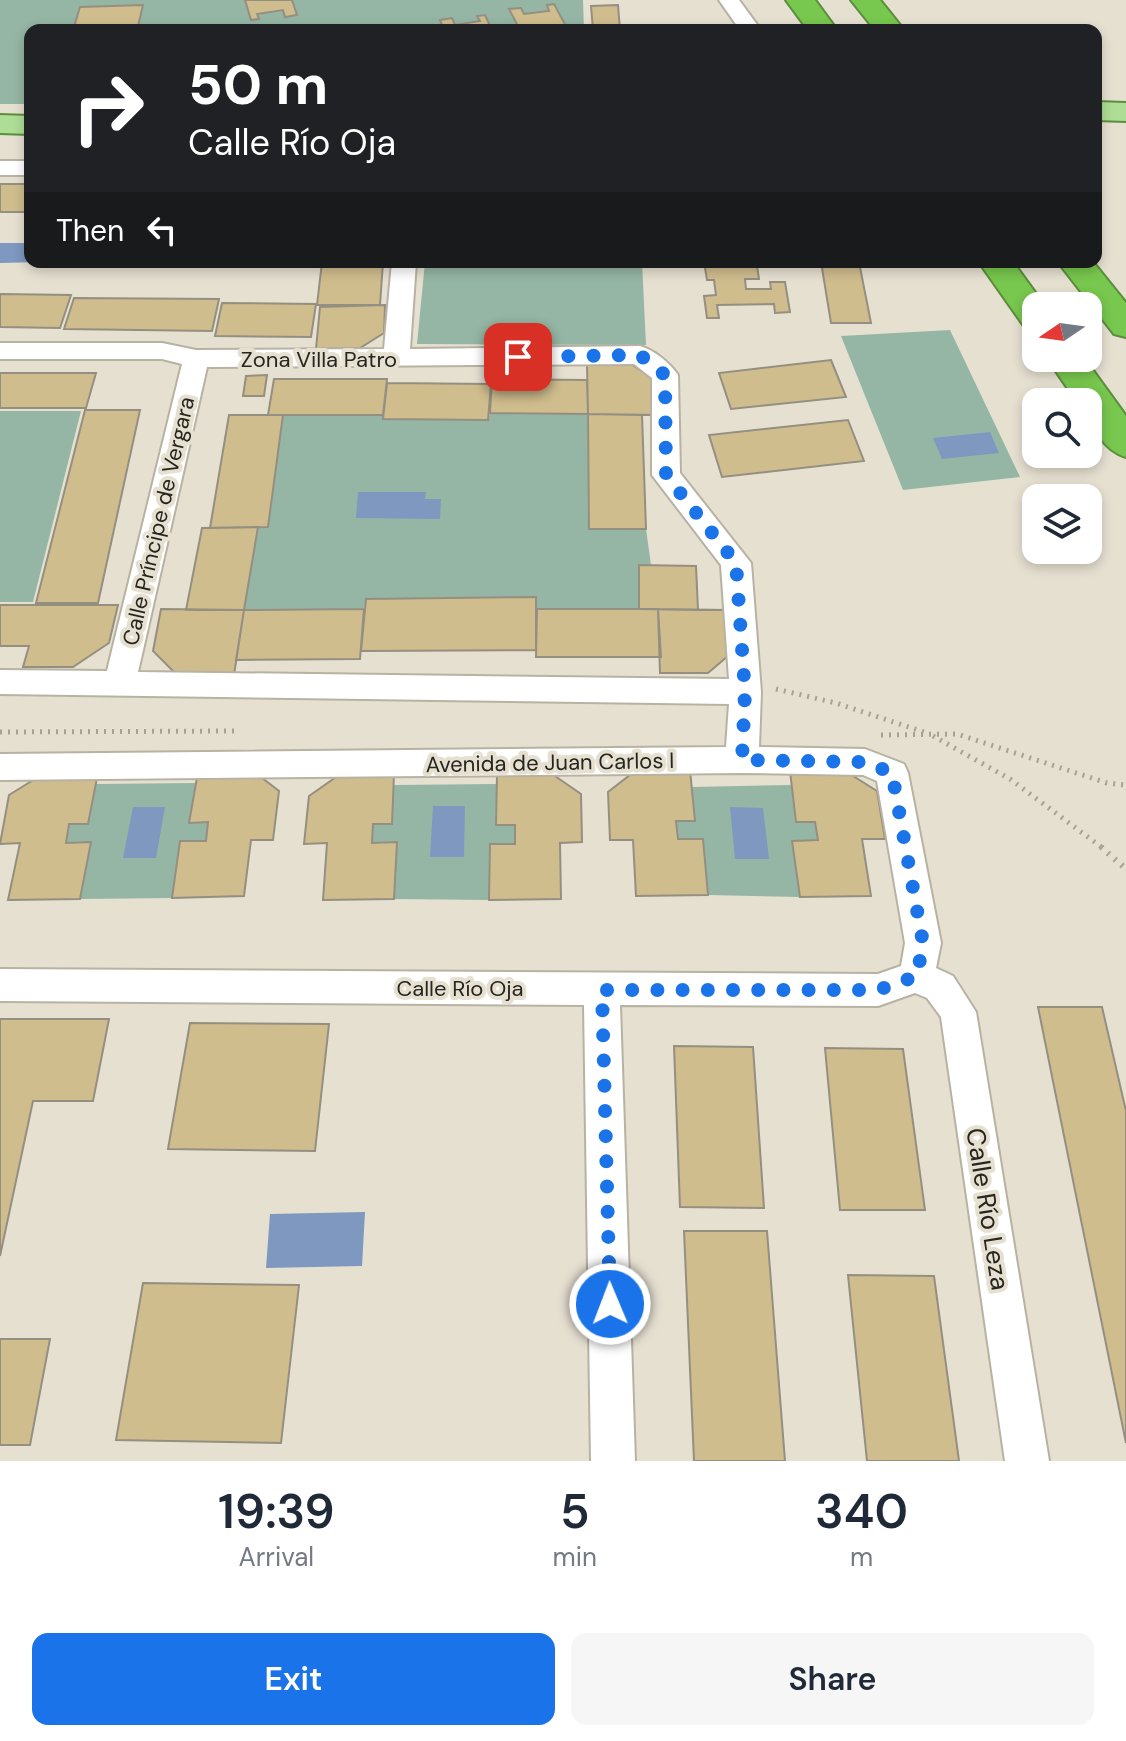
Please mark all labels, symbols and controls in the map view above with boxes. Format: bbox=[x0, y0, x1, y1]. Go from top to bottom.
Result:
text: 50 m bbox=[188, 48, 328, 121]
icon: right bbox=[56, 56, 160, 160]
text: Calle Río Oja bbox=[188, 119, 396, 166]
icon: left bbox=[140, 208, 184, 252]
text: Then bbox=[56, 211, 124, 250]
north arrow bbox=[1022, 292, 1102, 372]
map controls bbox=[1022, 292, 1102, 564]
pin bbox=[484, 323, 552, 391]
icon: arrive bbox=[496, 335, 540, 379]
street label: Zona Villa Patro bbox=[241, 345, 397, 374]
button: search bbox=[1022, 388, 1102, 468]
street label: Calle Príncipe de Vergara bbox=[116, 394, 201, 648]
button: layers bbox=[1022, 484, 1102, 564]
street label: Avenida de Juan Carlos I bbox=[425, 746, 675, 779]
street label: Calle Río Oja bbox=[396, 974, 524, 1003]
street label: Calle Río Leza bbox=[958, 1126, 1018, 1292]
position arrow bbox=[568, 1262, 652, 1346]
text: 19:39 bbox=[218, 1480, 335, 1543]
text: 5 bbox=[560, 1480, 590, 1543]
text: 340 bbox=[815, 1480, 908, 1543]
text: Arrival bbox=[238, 1540, 314, 1574]
text: min bbox=[553, 1540, 597, 1574]
text: m bbox=[850, 1540, 873, 1574]
button: Exit bbox=[32, 1633, 555, 1725]
button: Share bbox=[571, 1633, 1094, 1725]

